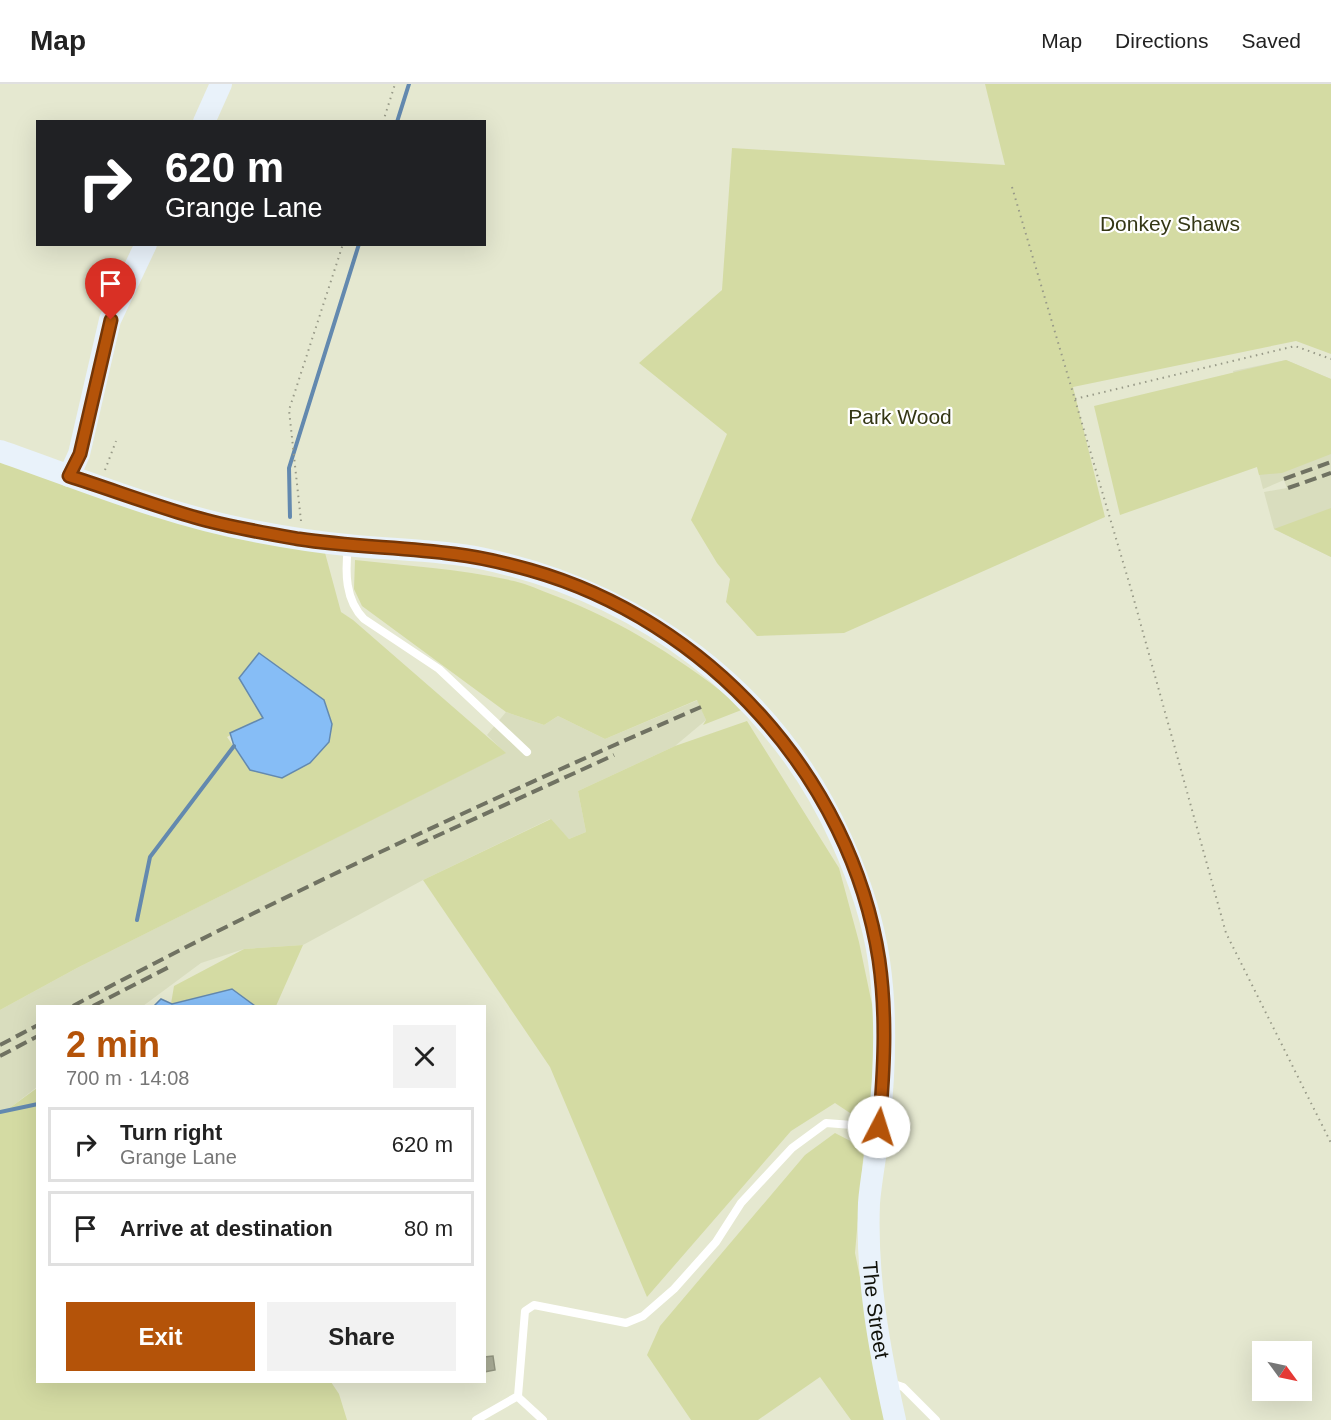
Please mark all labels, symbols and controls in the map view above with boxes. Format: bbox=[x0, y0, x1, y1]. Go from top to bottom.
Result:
text: Map bbox=[30, 25, 86, 56]
text: Map bbox=[1041, 29, 1082, 52]
text: Directions bbox=[1115, 29, 1208, 52]
text: Saved bbox=[1241, 29, 1301, 52]
icon: right bbox=[66, 144, 144, 222]
text: 620 m bbox=[165, 144, 284, 191]
text: Grange Lane bbox=[165, 193, 323, 223]
park label: Donkey Shaws bbox=[1100, 212, 1240, 235]
pin bbox=[85, 258, 136, 320]
icon: arrive bbox=[94, 267, 127, 300]
park label: Park Wood bbox=[848, 405, 952, 428]
text: 2 min bbox=[66, 1024, 160, 1065]
button: close bbox=[393, 1025, 456, 1088]
text: 700 m · 14:08 bbox=[66, 1067, 189, 1089]
position arrow bbox=[847, 1095, 911, 1159]
text: Turn right bbox=[120, 1120, 222, 1145]
icon: right bbox=[69, 1128, 102, 1161]
text: 620 m bbox=[392, 1132, 453, 1157]
text: Grange Lane bbox=[120, 1146, 237, 1168]
icon: arrive bbox=[69, 1212, 102, 1245]
text: Arrive at destination bbox=[120, 1216, 333, 1241]
text: 80 m bbox=[404, 1216, 453, 1241]
street label: The Street bbox=[859, 1260, 894, 1360]
button: Exit bbox=[66, 1302, 255, 1371]
button: Share bbox=[267, 1302, 456, 1371]
north arrow bbox=[1252, 1341, 1312, 1401]
map controls bbox=[1252, 1341, 1312, 1401]

